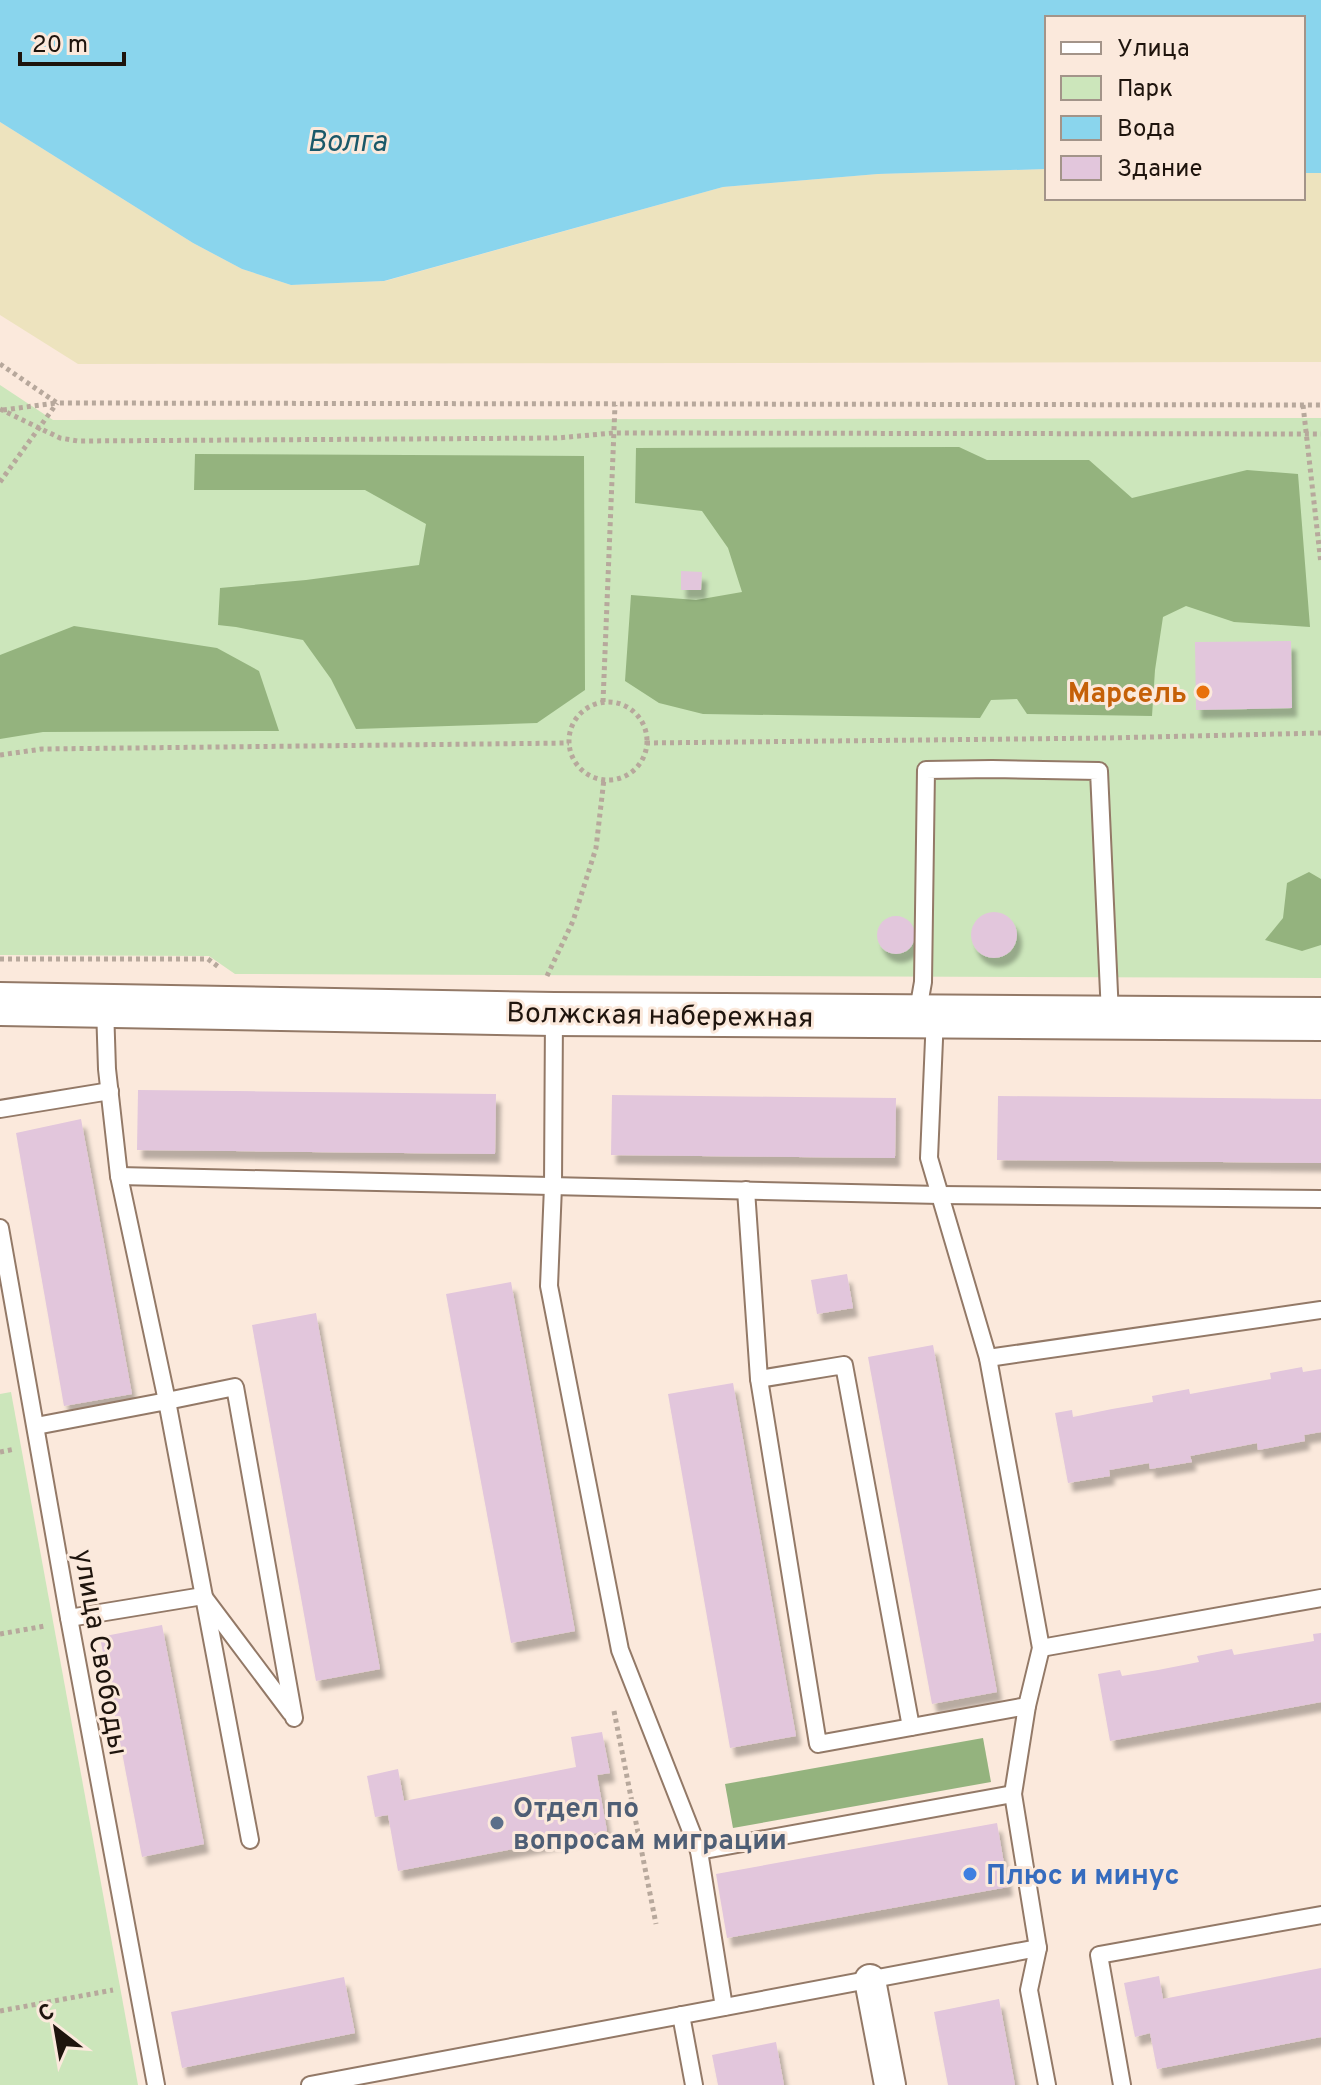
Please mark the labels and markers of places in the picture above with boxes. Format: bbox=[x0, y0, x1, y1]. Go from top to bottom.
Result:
place label: Марсель bbox=[1068, 677, 1187, 713]
marker: Марсель bbox=[1194, 683, 1212, 701]
place label: Отдел по вопросам миграции bbox=[513, 1792, 787, 1860]
marker: Отдел по вопросам миграции bbox=[488, 1814, 506, 1832]
place label: Плюс и минус bbox=[986, 1859, 1180, 1895]
marker: Плюс и минус bbox=[961, 1865, 979, 1883]

